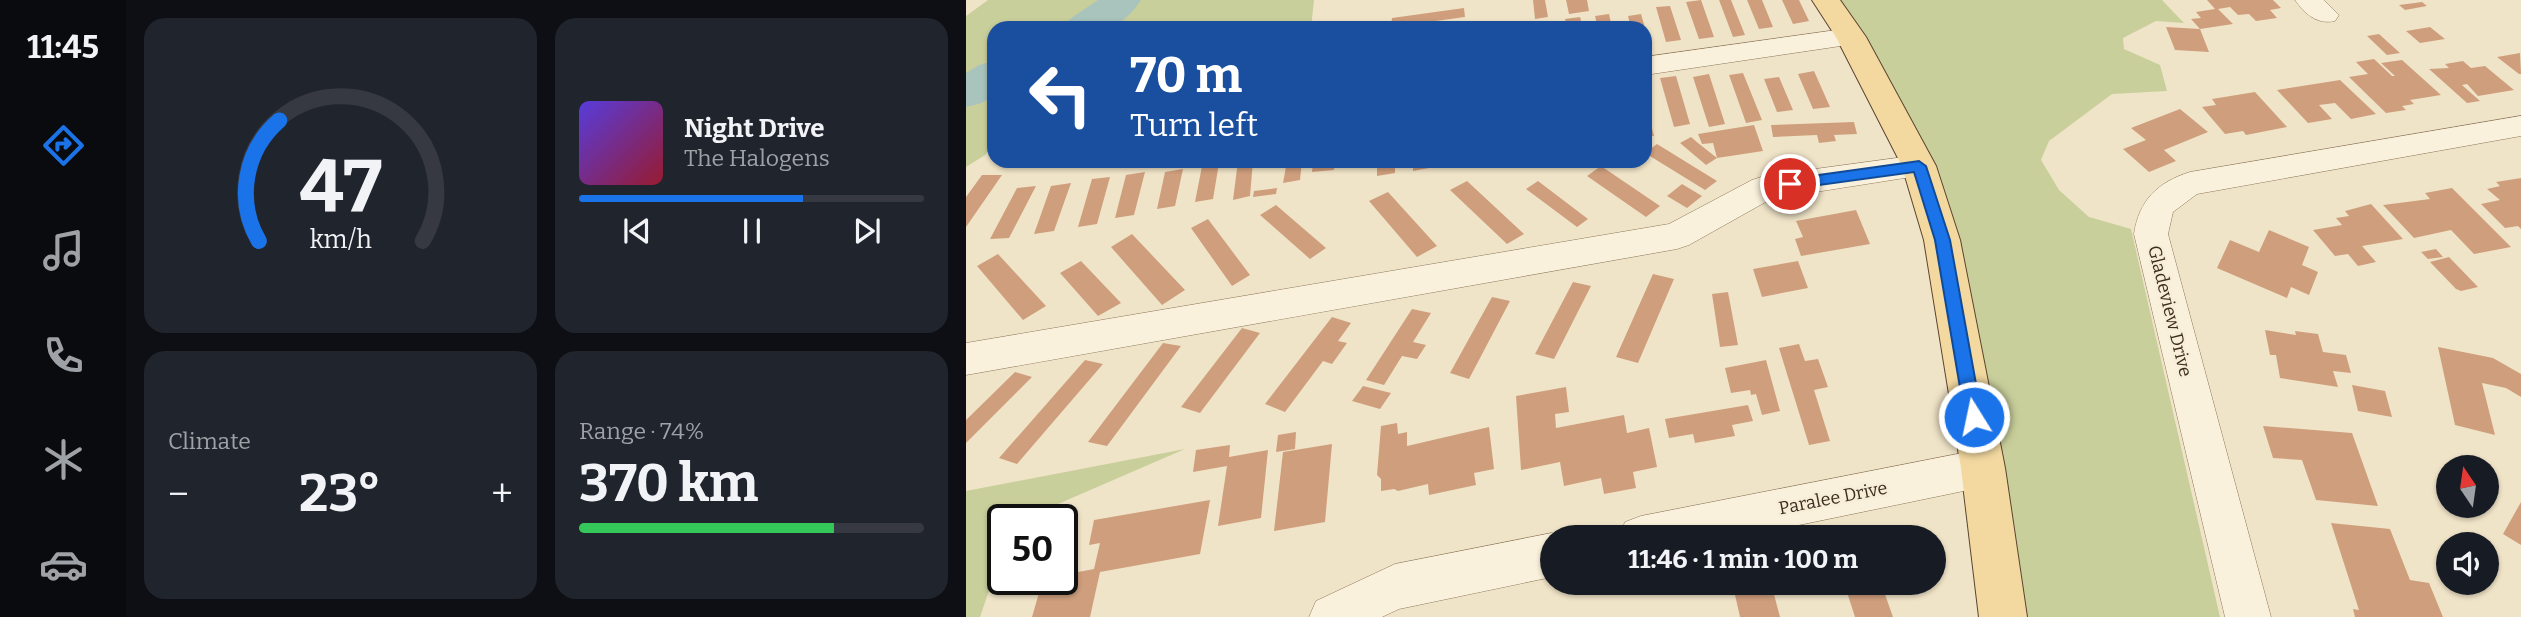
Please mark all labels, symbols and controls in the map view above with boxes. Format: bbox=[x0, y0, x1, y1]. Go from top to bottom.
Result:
text: 11:45 bbox=[27, 28, 99, 66]
text: 70 m bbox=[1130, 46, 1242, 105]
icon: left bbox=[1015, 49, 1106, 140]
text: Turn left bbox=[1130, 106, 1258, 144]
text: Night Drive bbox=[684, 113, 825, 144]
icon: directions bbox=[39, 121, 88, 170]
text: 47 bbox=[299, 144, 382, 231]
text: The Halogens bbox=[684, 144, 830, 172]
pin bbox=[1760, 154, 1820, 214]
icon: arrive bbox=[1771, 165, 1809, 203]
icon: previous bbox=[618, 212, 656, 250]
icon: pause bbox=[733, 212, 771, 250]
icon: next bbox=[848, 212, 886, 250]
text: km/h bbox=[310, 225, 372, 255]
icon: music bbox=[39, 226, 88, 275]
street label: Gladeview Drive bbox=[2143, 243, 2197, 379]
icon: phone bbox=[39, 331, 88, 380]
position arrow bbox=[1937, 380, 2011, 454]
text: Range · 74% bbox=[579, 417, 704, 445]
text: Climate bbox=[168, 427, 251, 455]
icon: climate bbox=[39, 435, 88, 484]
text: 370 km bbox=[579, 452, 758, 515]
north arrow bbox=[2436, 455, 2499, 518]
map controls bbox=[2436, 455, 2499, 595]
text: 23° bbox=[299, 462, 381, 525]
text: − bbox=[168, 471, 189, 517]
text: + bbox=[491, 471, 513, 517]
street label: Paralee Drive bbox=[1777, 477, 1889, 519]
speed limit sign: 50 bbox=[987, 504, 1078, 595]
button: sound bbox=[2436, 532, 2499, 595]
icon: car bbox=[39, 540, 88, 589]
text: 11:46 · 1 min · 100 m bbox=[1628, 544, 1858, 575]

